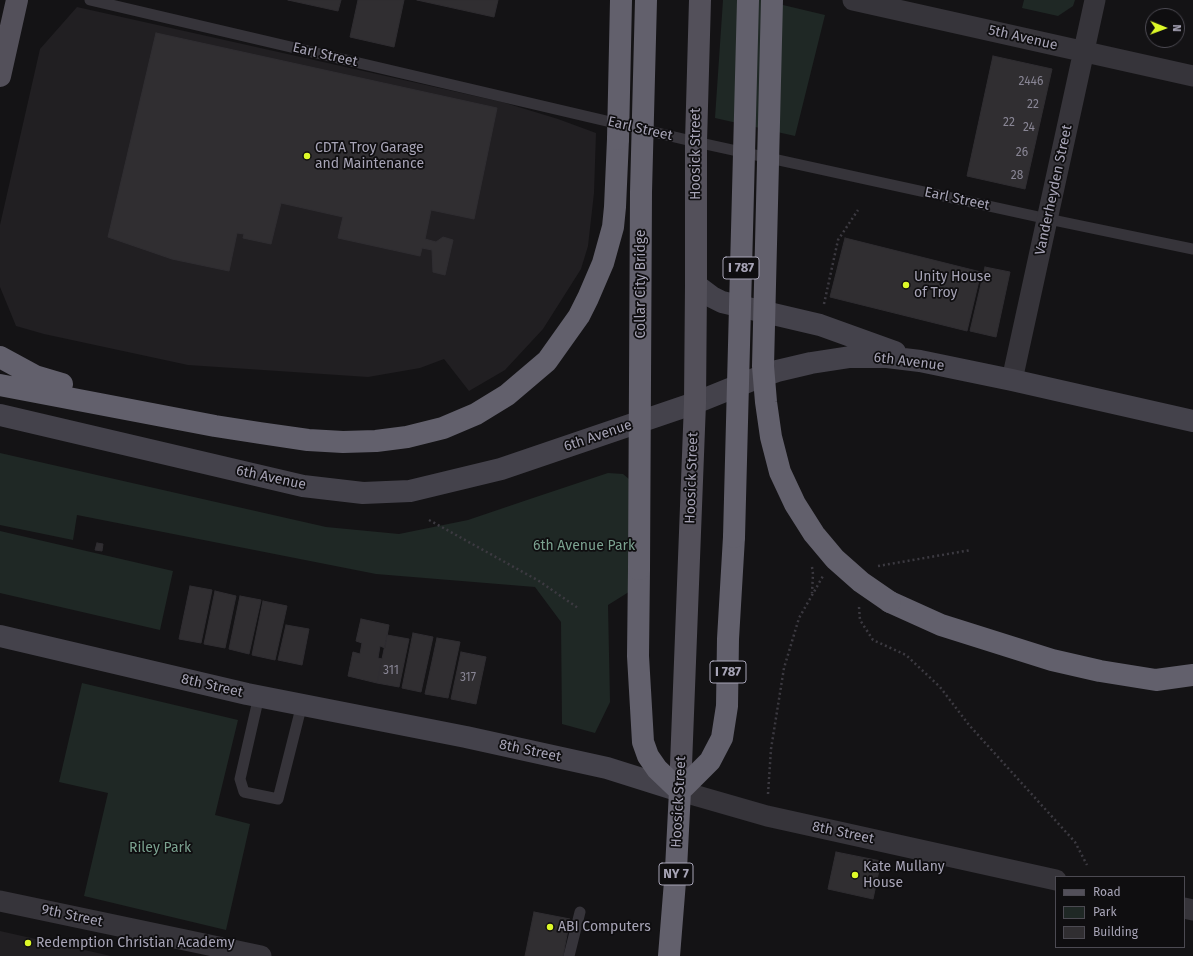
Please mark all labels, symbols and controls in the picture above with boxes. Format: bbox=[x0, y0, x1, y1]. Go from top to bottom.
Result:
north arrow bbox=[1145, 8, 1185, 48]
street label: 5th Avenue bbox=[987, 22, 1059, 54]
text: N bbox=[1170, 24, 1183, 32]
street label: Earl Street bbox=[291, 39, 359, 71]
house number: 2446 bbox=[1019, 75, 1043, 89]
house number: 22 bbox=[1027, 98, 1039, 112]
street label: Hoosick Street bbox=[688, 108, 704, 200]
street label: Earl Street bbox=[606, 113, 674, 145]
house number: 22 bbox=[1003, 116, 1015, 130]
house number: 24 bbox=[1023, 121, 1035, 135]
street label: Vanderheyden Street bbox=[1032, 123, 1076, 257]
place label: CDTA Troy Garage and Maintenance bbox=[315, 140, 424, 172]
house number: 26 bbox=[1016, 146, 1028, 160]
marker: CDTA Troy Garage and Maintenance bbox=[302, 151, 312, 161]
house number: 28 bbox=[1011, 169, 1023, 183]
street label: Earl Street bbox=[923, 184, 991, 214]
street label: Collar City Bridge bbox=[633, 230, 649, 338]
road number: I 787 bbox=[723, 257, 759, 279]
place label: Unity House of Troy bbox=[914, 269, 991, 302]
marker: Unity House of Troy bbox=[901, 280, 911, 290]
street label: 6th Avenue bbox=[873, 349, 945, 375]
street label: 6th Avenue bbox=[562, 417, 634, 455]
street label: Hoosick Street bbox=[682, 432, 702, 524]
street label: 6th Avenue bbox=[235, 462, 307, 494]
park label: 6th Avenue Park bbox=[533, 538, 635, 554]
road number: I 787 bbox=[710, 661, 746, 683]
house number: 311 bbox=[383, 664, 399, 678]
street label: 8th Street bbox=[180, 671, 244, 701]
house number: 317 bbox=[460, 671, 476, 685]
street label: 8th Street bbox=[498, 736, 562, 766]
street label: Hoosick Street bbox=[668, 756, 690, 848]
street label: 8th Street bbox=[811, 818, 875, 848]
park label: Riley Park bbox=[129, 840, 191, 856]
place label: Kate Mullany House bbox=[863, 859, 945, 892]
road number: NY 7 bbox=[659, 863, 693, 885]
marker: Kate Mullany House bbox=[850, 870, 860, 880]
legend bbox=[1055, 876, 1185, 948]
text: Road bbox=[1093, 885, 1121, 899]
street label: 9th Street bbox=[40, 901, 104, 931]
text: Park bbox=[1093, 905, 1117, 919]
place label: ABI Computers bbox=[558, 919, 651, 935]
marker: ABI Computers bbox=[545, 922, 555, 932]
text: Building bbox=[1093, 925, 1138, 939]
place label: Redemption Christian Academy bbox=[36, 935, 235, 951]
marker: Redemption Christian Academy bbox=[23, 938, 33, 948]

